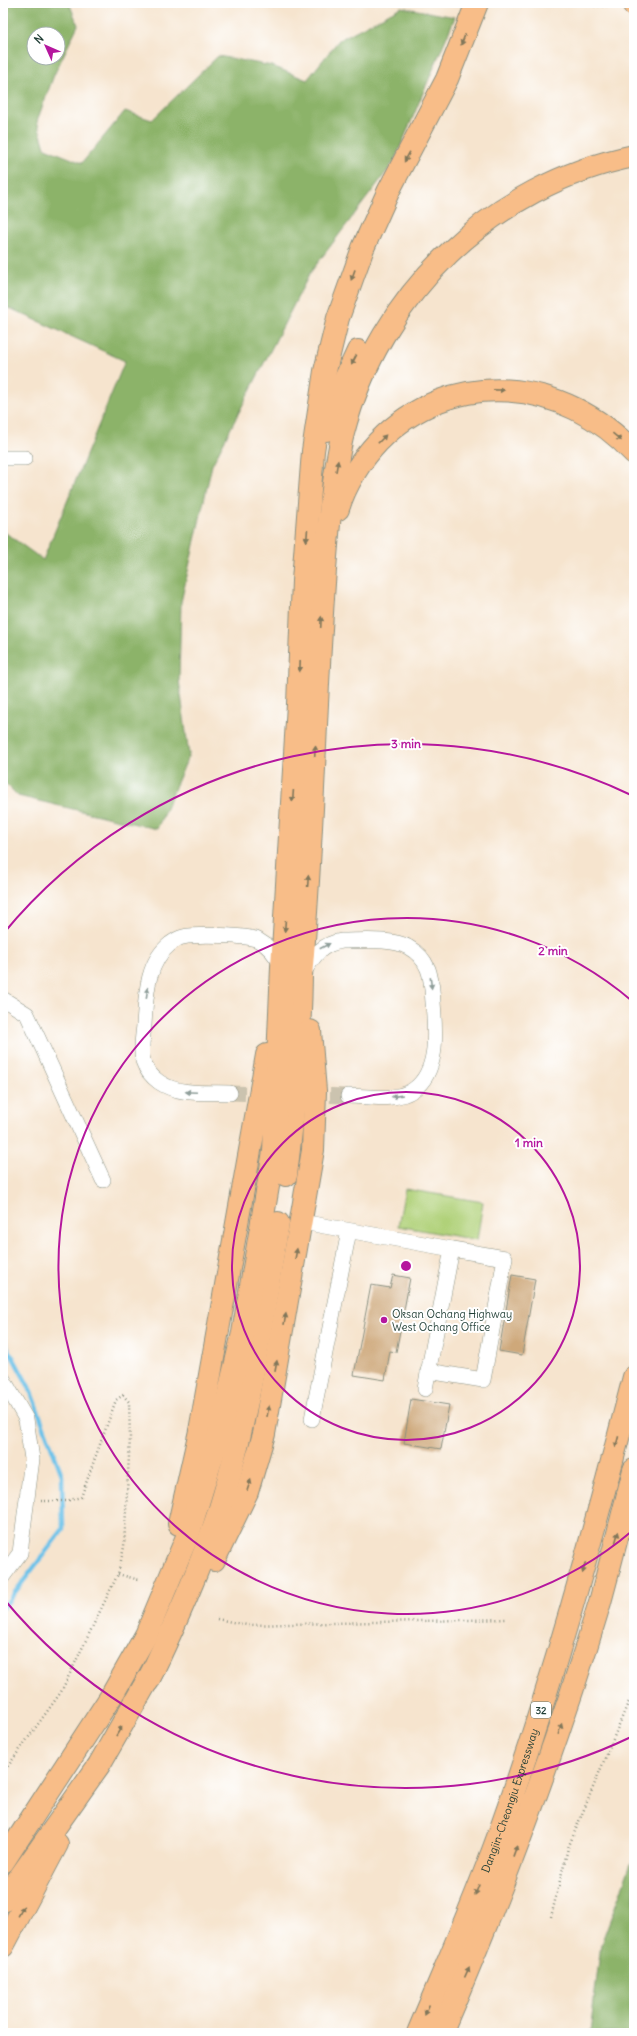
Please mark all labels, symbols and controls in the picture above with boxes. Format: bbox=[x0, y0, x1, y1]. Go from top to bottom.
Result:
north arrow bbox=[26, 26, 66, 66]
text: N bbox=[31, 31, 47, 47]
one-way arrow bbox=[460, 34, 466, 46]
one-way arrow bbox=[403, 151, 410, 162]
one-way arrow bbox=[349, 269, 355, 281]
one-way arrow bbox=[351, 355, 357, 366]
one-way arrow bbox=[493, 387, 506, 393]
one-way arrow bbox=[611, 432, 622, 441]
one-way arrow bbox=[377, 434, 387, 444]
one-way arrow bbox=[334, 460, 340, 472]
one-way arrow bbox=[303, 530, 310, 542]
one-way arrow bbox=[318, 616, 325, 628]
one-way arrow bbox=[297, 660, 303, 673]
text: 3 min bbox=[391, 736, 421, 751]
one-way arrow bbox=[311, 745, 318, 757]
one-way arrow bbox=[289, 790, 296, 802]
one-way arrow bbox=[304, 875, 311, 887]
one-way arrow bbox=[281, 920, 288, 932]
one-way arrow bbox=[319, 943, 331, 950]
text: 2 min bbox=[538, 943, 568, 958]
one-way arrow bbox=[428, 977, 434, 989]
one-way arrow bbox=[144, 986, 150, 999]
one-way arrow bbox=[185, 1088, 197, 1095]
one-way arrow bbox=[391, 1093, 403, 1099]
text: 1 min bbox=[515, 1135, 543, 1150]
one-way arrow bbox=[294, 1248, 300, 1260]
centre of rings bbox=[399, 1259, 413, 1273]
place label: Oksan Ochang Highway West Ochang Office bbox=[392, 1307, 512, 1334]
one-way arrow bbox=[282, 1313, 288, 1325]
marker: Oksan Ochang Highway West Ochang Office bbox=[379, 1315, 389, 1325]
one-way arrow bbox=[274, 1360, 280, 1372]
one-way arrow bbox=[266, 1405, 272, 1417]
one-way arrow bbox=[614, 1436, 620, 1448]
one-way arrow bbox=[247, 1479, 253, 1491]
one-way arrow bbox=[614, 1531, 620, 1543]
one-way arrow bbox=[581, 1562, 587, 1574]
road number: 32 bbox=[531, 1702, 551, 1718]
one-way arrow bbox=[557, 1722, 563, 1734]
one-way arrow bbox=[116, 1725, 123, 1737]
street label: Dangjin-Cheongju Expressway bbox=[478, 1727, 541, 1875]
one-way arrow bbox=[512, 1844, 518, 1856]
one-way arrow bbox=[474, 1885, 480, 1897]
one-way arrow bbox=[18, 1905, 25, 1917]
one-way arrow bbox=[465, 1965, 471, 1977]
one-way arrow bbox=[424, 2005, 430, 2016]

